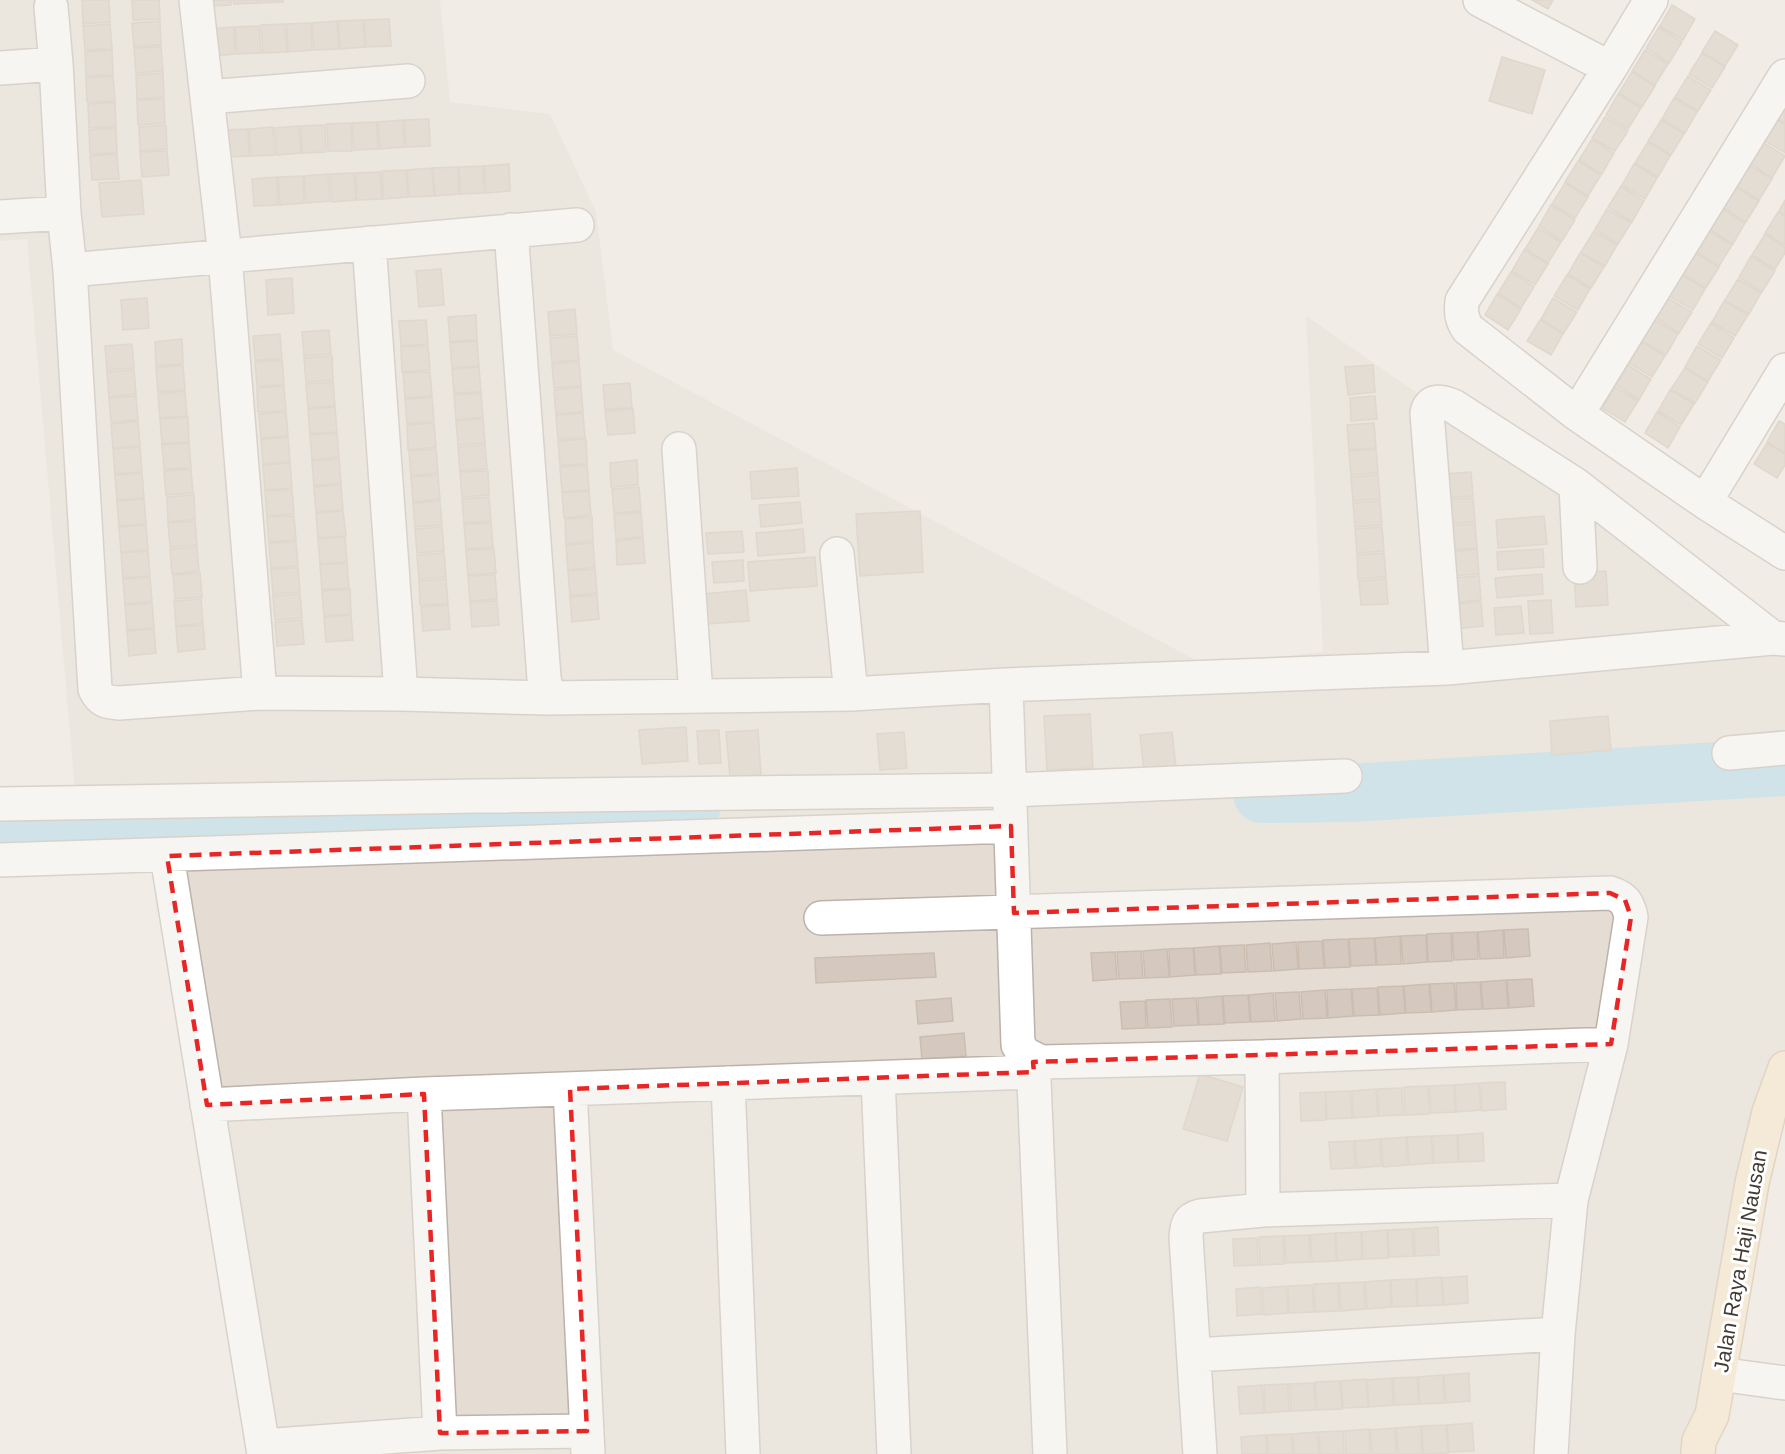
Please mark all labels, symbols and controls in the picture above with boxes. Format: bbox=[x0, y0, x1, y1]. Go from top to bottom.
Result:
street label: Jalan Raya Haji Nausan bbox=[1709, 1148, 1771, 1374]

